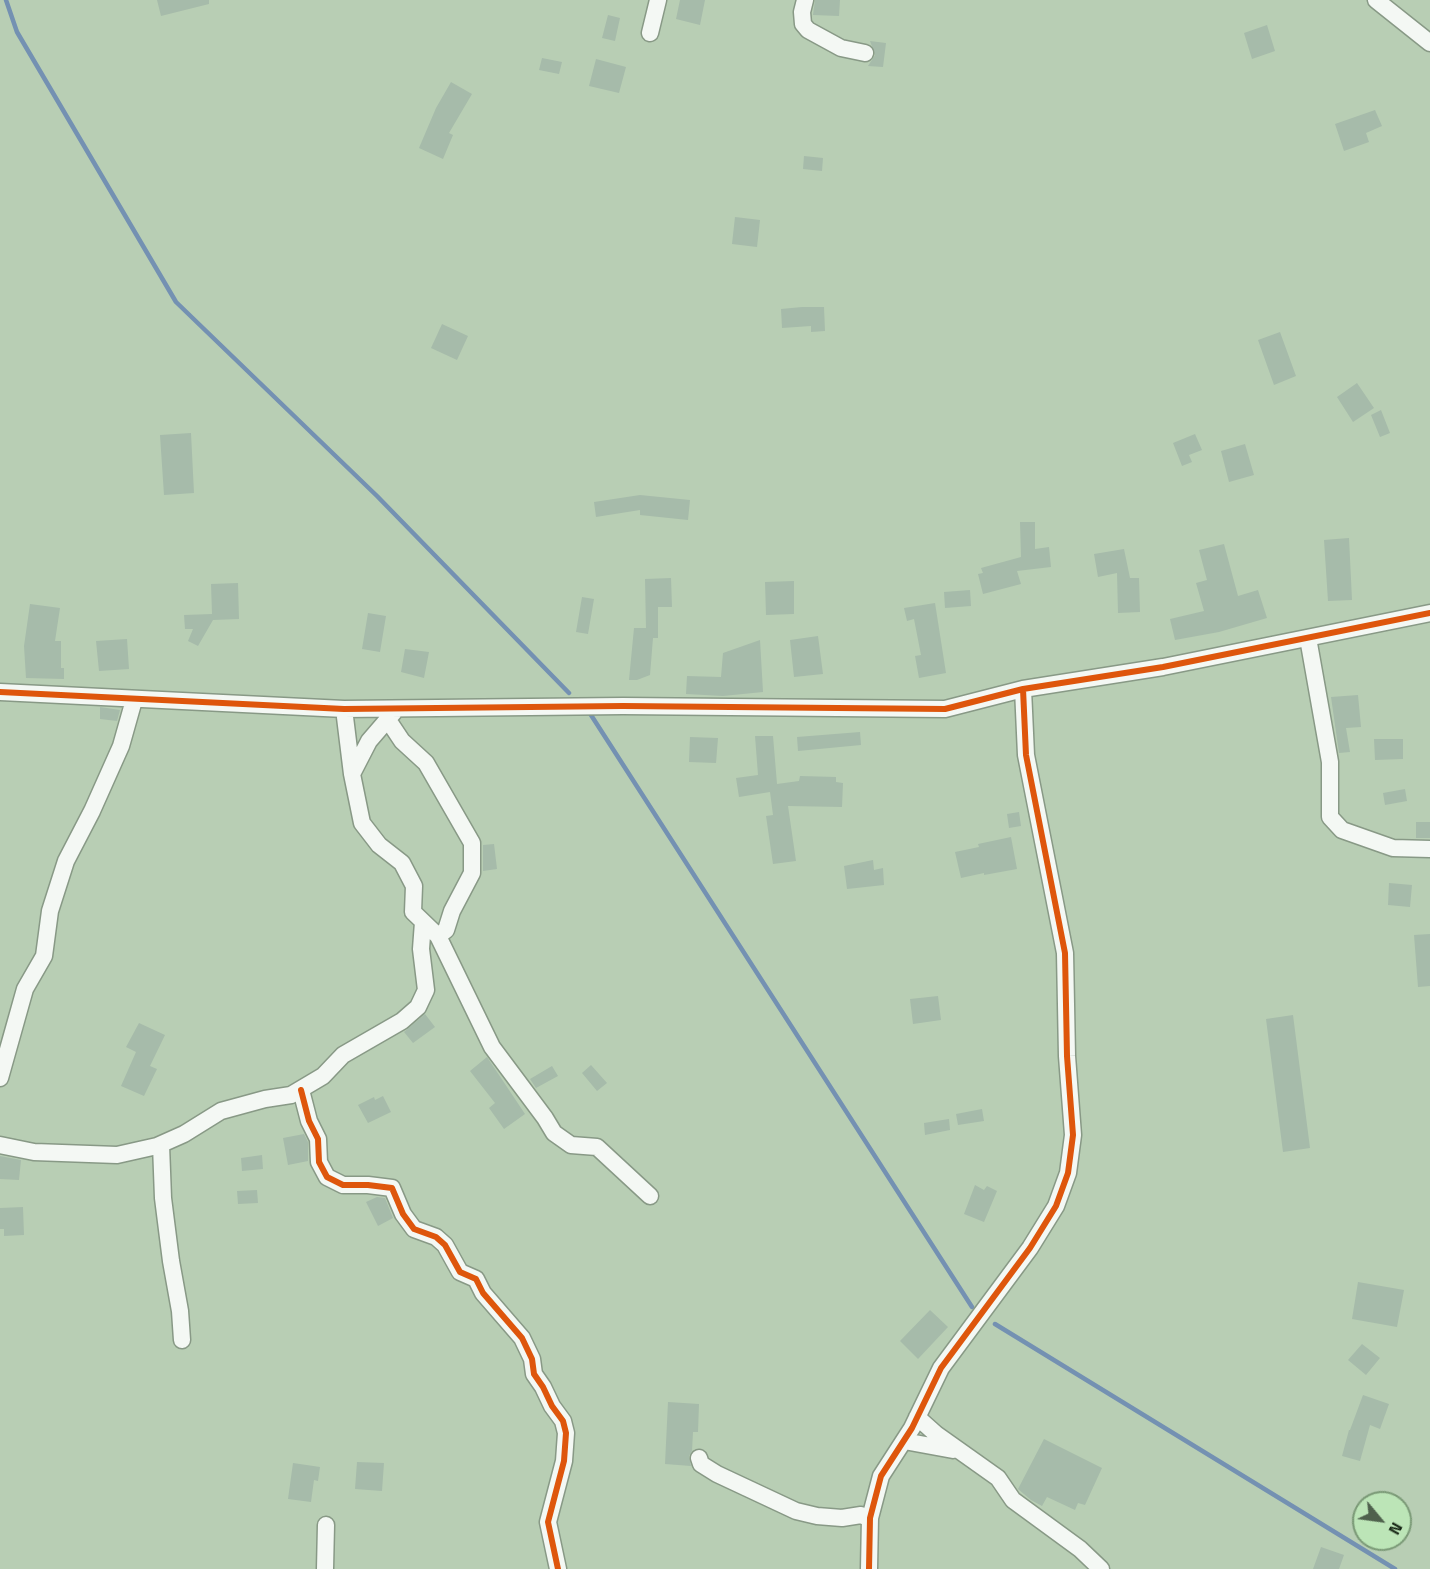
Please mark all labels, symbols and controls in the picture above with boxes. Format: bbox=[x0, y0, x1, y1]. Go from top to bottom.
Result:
north arrow bbox=[1352, 1491, 1412, 1551]
text: N bbox=[1383, 1518, 1409, 1539]

